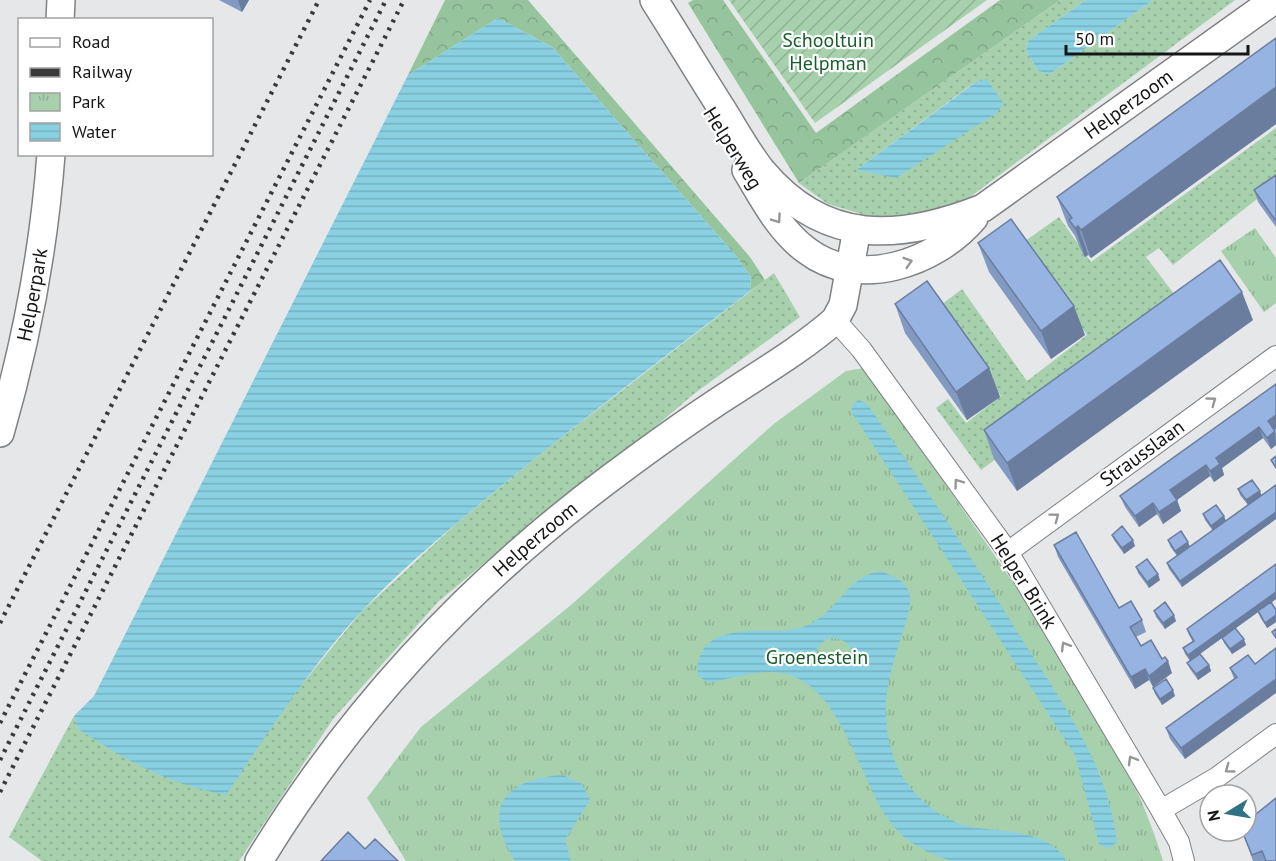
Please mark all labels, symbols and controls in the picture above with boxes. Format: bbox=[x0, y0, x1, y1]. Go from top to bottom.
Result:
legend bbox=[18, 18, 213, 156]
scale bar bbox=[1066, 18, 1248, 56]
park label: Schooltuin Helpman bbox=[782, 27, 874, 76]
text: 50 m bbox=[1075, 27, 1114, 50]
text: Road bbox=[72, 30, 110, 53]
text: Railway bbox=[72, 60, 133, 83]
street label: Helperzoom bbox=[1079, 63, 1178, 145]
text: Park bbox=[72, 90, 105, 113]
street label: Helperweg bbox=[697, 102, 769, 194]
text: Water bbox=[72, 120, 116, 143]
one-way arrow bbox=[770, 213, 781, 224]
street label: Helperpark bbox=[11, 246, 53, 344]
one-way arrow bbox=[902, 257, 913, 270]
one-way arrow bbox=[1206, 398, 1217, 409]
street label: Strausslaan bbox=[1095, 414, 1189, 492]
one-way arrow bbox=[954, 479, 965, 490]
street label: Helperzoom bbox=[487, 495, 583, 583]
one-way arrow bbox=[1048, 513, 1059, 524]
street label: Helper Brink bbox=[985, 529, 1064, 634]
one-way arrow bbox=[1061, 642, 1073, 652]
park label: Groenestein bbox=[766, 644, 868, 670]
one-way arrow bbox=[1128, 756, 1139, 766]
one-way arrow bbox=[1224, 761, 1235, 772]
north arrow bbox=[1198, 783, 1258, 843]
text: N bbox=[1202, 809, 1224, 823]

